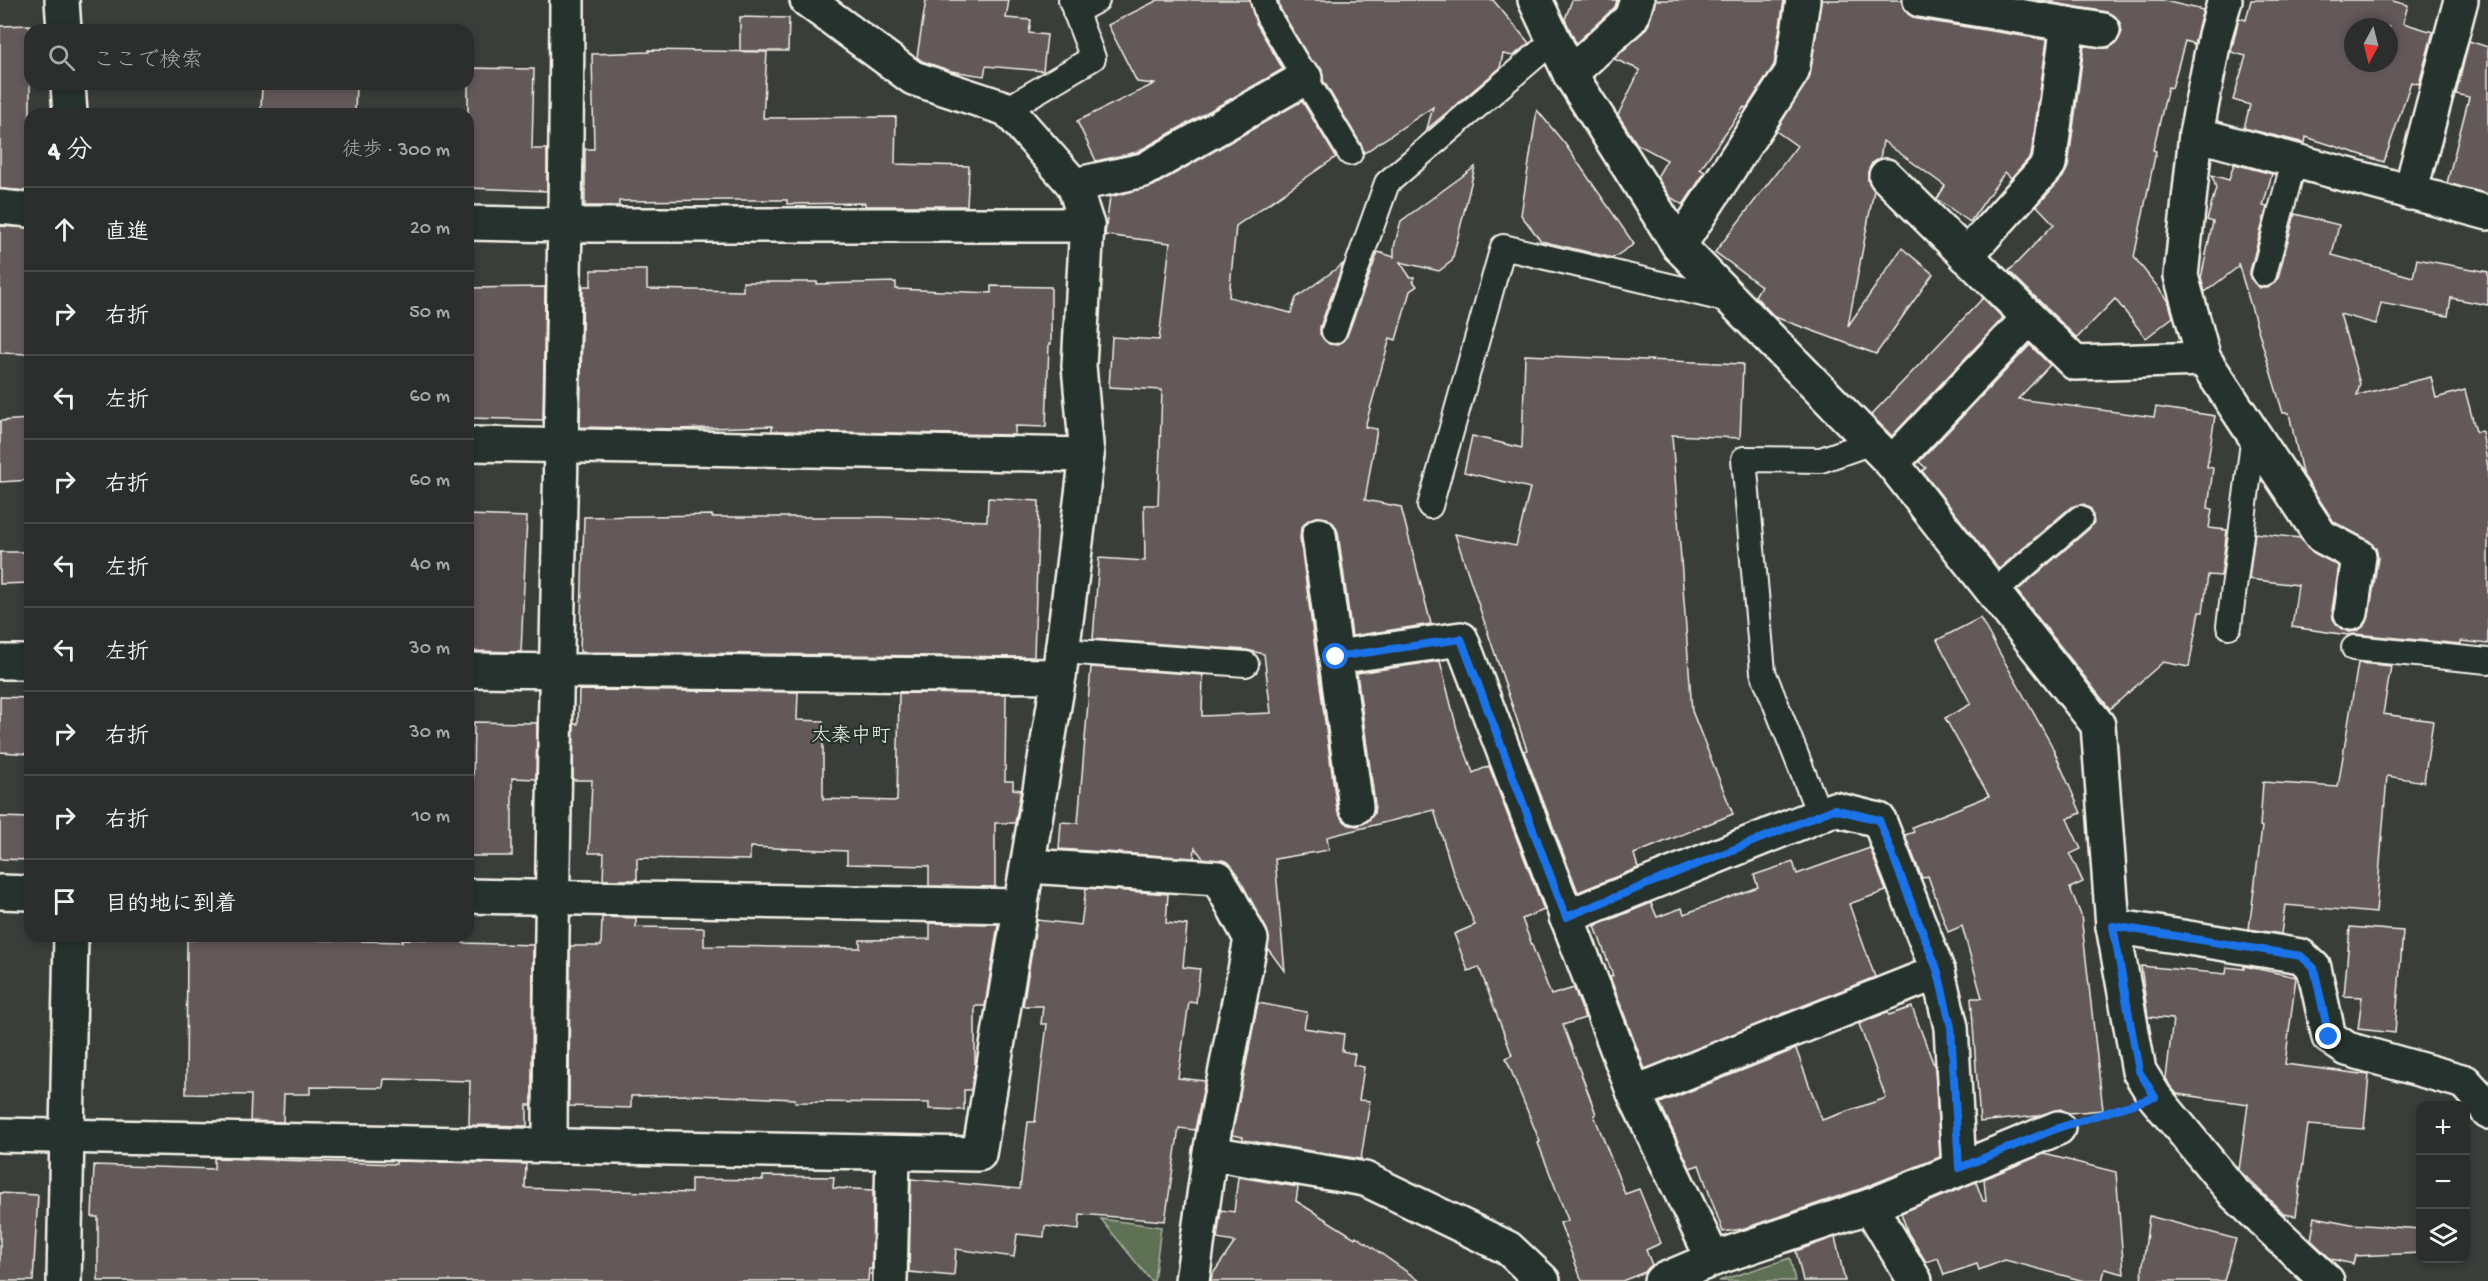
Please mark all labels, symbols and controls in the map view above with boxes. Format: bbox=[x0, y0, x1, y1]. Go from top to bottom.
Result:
north arrow bbox=[2344, 18, 2398, 72]
search box bbox=[24, 24, 474, 90]
icon: search bbox=[45, 41, 78, 74]
text: ここで検索 bbox=[93, 49, 203, 75]
text: 4 分 bbox=[48, 137, 92, 168]
text: 徒歩 · 300 m bbox=[342, 140, 450, 163]
icon: ahead bbox=[48, 213, 81, 246]
text: 20 m bbox=[410, 218, 450, 241]
text: 直進 bbox=[105, 221, 149, 247]
icon: right bbox=[48, 297, 81, 330]
text: 50 m bbox=[409, 302, 450, 325]
text: 右折 bbox=[105, 305, 149, 331]
icon: left bbox=[48, 381, 81, 414]
text: 60 m bbox=[410, 386, 450, 409]
text: 左折 bbox=[105, 389, 149, 415]
icon: right bbox=[48, 465, 81, 498]
text: 60 m bbox=[410, 470, 450, 493]
text: 右折 bbox=[105, 473, 149, 499]
icon: left bbox=[48, 549, 81, 582]
text: 40 m bbox=[410, 554, 450, 577]
text: 左折 bbox=[105, 557, 149, 583]
icon: left bbox=[48, 633, 81, 666]
text: 30 m bbox=[409, 638, 450, 661]
text: 左折 bbox=[105, 641, 149, 667]
route start bbox=[1322, 643, 1348, 669]
icon: right bbox=[48, 717, 81, 750]
text: 30 m bbox=[409, 722, 450, 745]
district label: 太秦中町 bbox=[811, 724, 891, 749]
text: 右折 bbox=[105, 725, 149, 751]
icon: right bbox=[48, 801, 81, 834]
text: 10 m bbox=[412, 806, 450, 829]
text: 右折 bbox=[105, 809, 149, 835]
icon: arrive bbox=[48, 885, 81, 918]
text: 目的地に到着 bbox=[105, 893, 237, 919]
route end bbox=[2315, 1023, 2341, 1049]
map controls bbox=[2416, 1101, 2470, 1263]
button: + bbox=[2416, 1101, 2470, 1155]
button: − bbox=[2416, 1155, 2470, 1209]
button: layers bbox=[2416, 1209, 2470, 1263]

